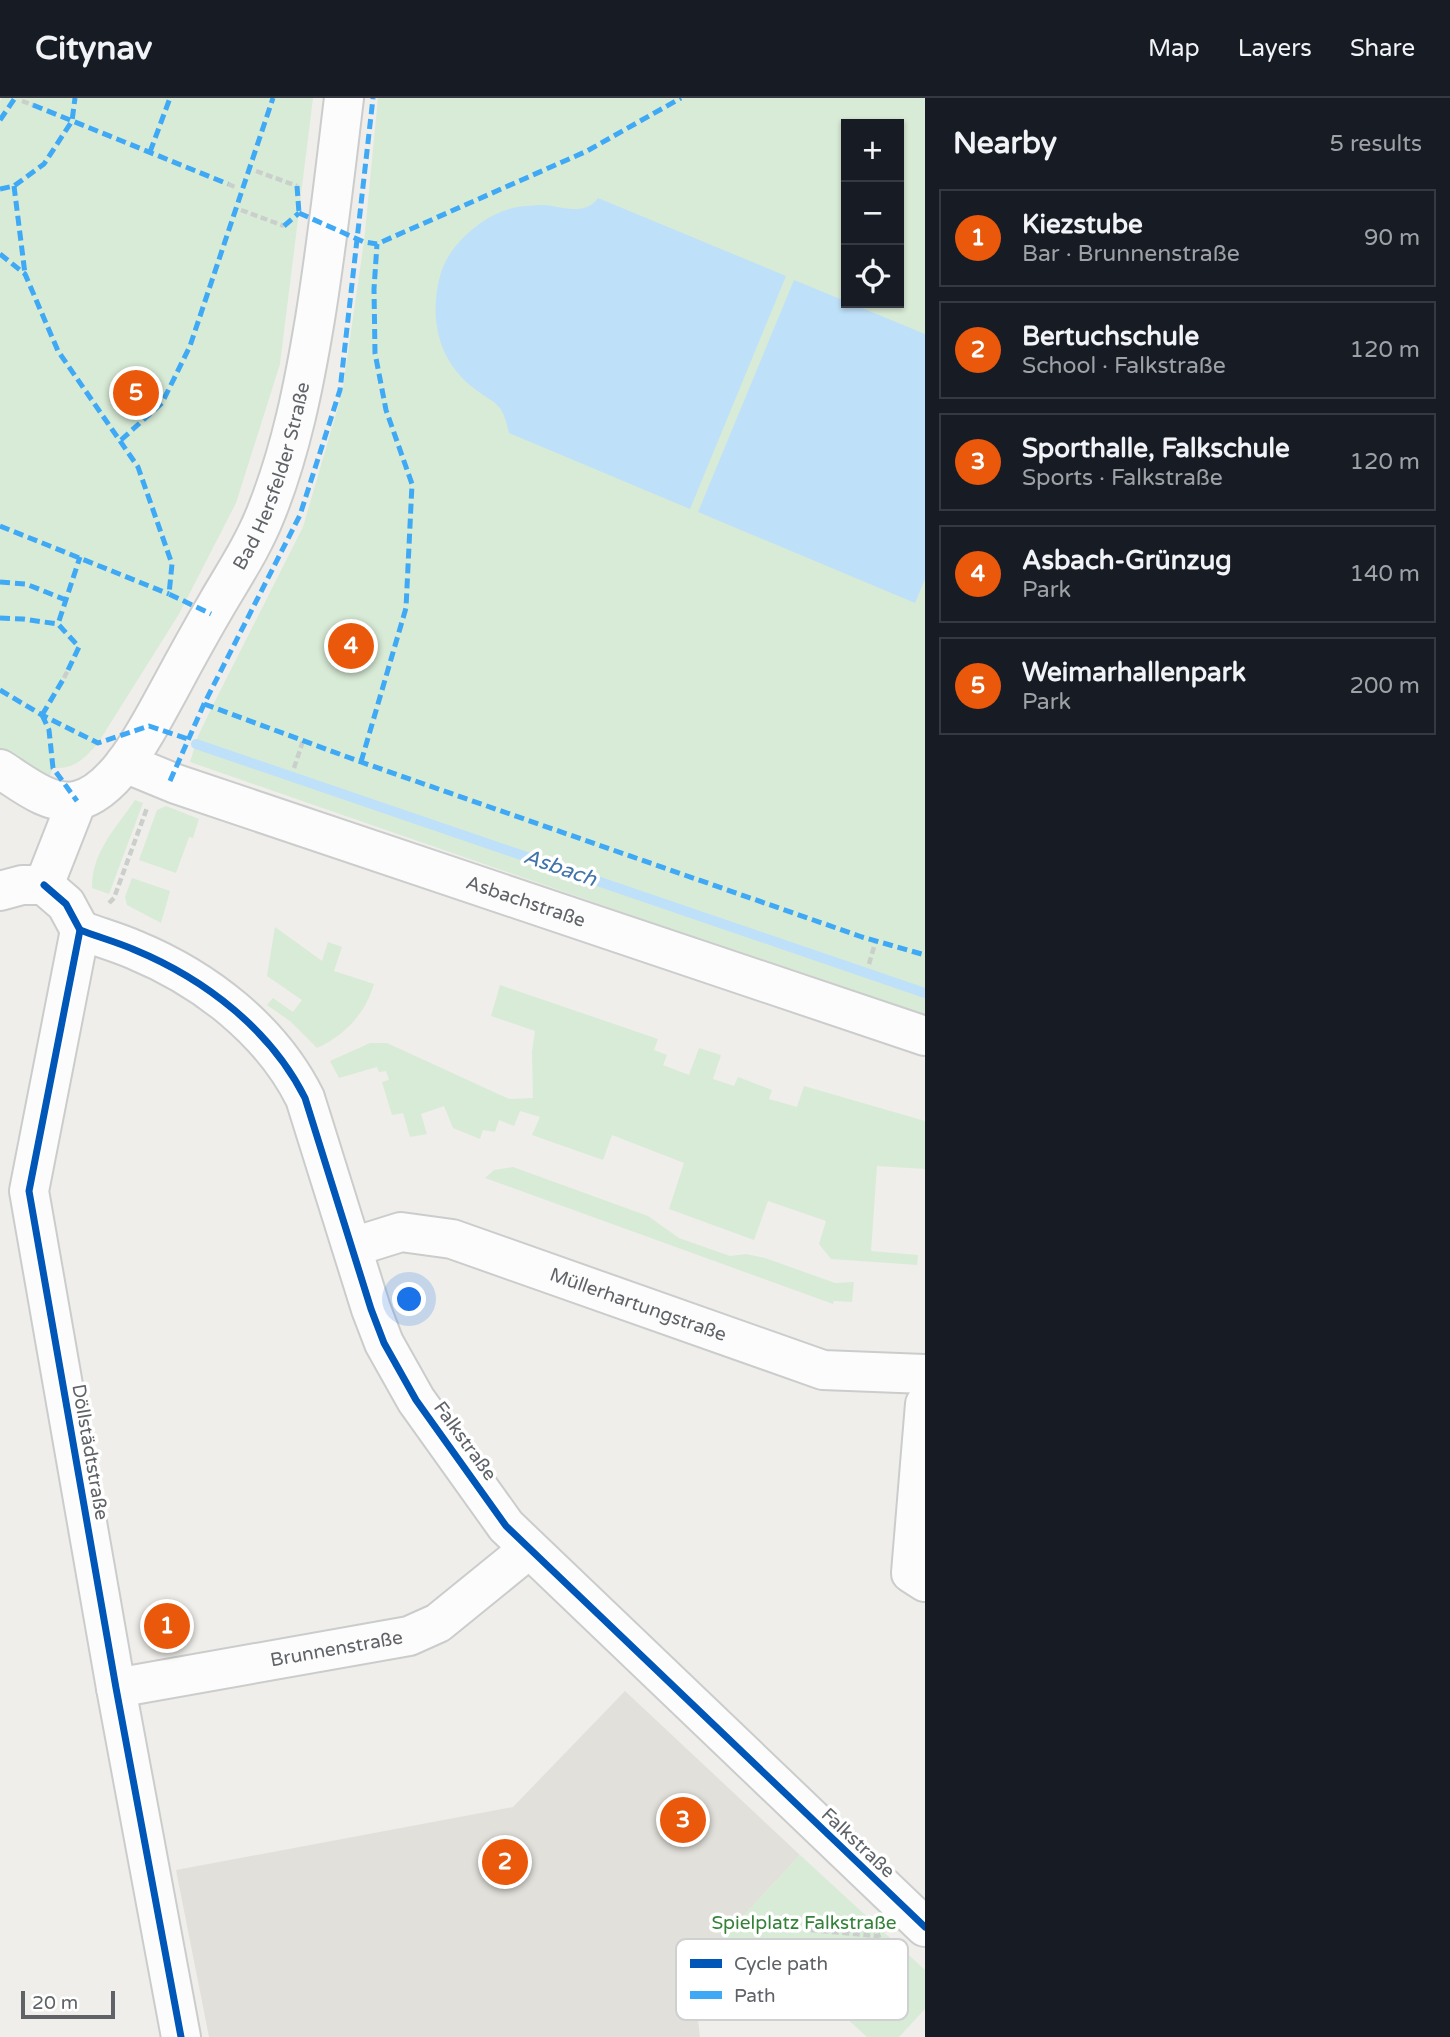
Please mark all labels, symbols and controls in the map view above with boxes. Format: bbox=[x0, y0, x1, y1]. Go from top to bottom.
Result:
text: Citynav bbox=[35, 29, 152, 68]
text: Map bbox=[1148, 34, 1200, 63]
text: Layers bbox=[1238, 34, 1312, 63]
text: Share bbox=[1350, 34, 1415, 63]
map controls bbox=[841, 119, 904, 308]
button: + bbox=[841, 119, 904, 182]
text: Nearby bbox=[953, 125, 1057, 162]
text: 5 results bbox=[1329, 130, 1422, 158]
button: − bbox=[841, 182, 904, 245]
text: Kiezstube bbox=[1022, 209, 1143, 240]
text: 1 bbox=[971, 224, 985, 252]
text: 90 m bbox=[1364, 224, 1420, 252]
text: Bar · Brunnenstraße bbox=[1022, 240, 1240, 268]
button: locate bbox=[841, 245, 904, 308]
text: Bertuchschule bbox=[1022, 321, 1199, 352]
text: 2 bbox=[971, 336, 985, 364]
text: 120 m bbox=[1350, 336, 1420, 364]
text: School · Falkstraße bbox=[1022, 352, 1226, 380]
pin: 5 bbox=[113, 367, 159, 419]
street label: Bad Hersfelder Straße bbox=[229, 380, 314, 574]
text: Sporthalle, Falkschule bbox=[1022, 433, 1290, 464]
text: 3 bbox=[971, 448, 985, 476]
text: 120 m bbox=[1350, 448, 1420, 476]
text: Sports · Falkstraße bbox=[1022, 464, 1223, 492]
text: Asbach-Grünzug bbox=[1022, 545, 1232, 576]
text: 4 bbox=[971, 560, 985, 588]
text: 140 m bbox=[1350, 560, 1420, 588]
text: Park bbox=[1022, 576, 1071, 604]
pin: 4 bbox=[328, 620, 374, 672]
text: Weimarhallenpark bbox=[1022, 657, 1246, 688]
text: 5 bbox=[971, 672, 985, 700]
text: 200 m bbox=[1350, 672, 1420, 700]
text: Park bbox=[1022, 688, 1071, 716]
water label: Asbach bbox=[521, 844, 601, 892]
street label: Asbachstraße bbox=[463, 871, 588, 932]
street label: Müllerhartungstraße bbox=[547, 1263, 729, 1346]
your location bbox=[392, 1282, 426, 1316]
street label: Döllstädtstraße bbox=[67, 1382, 113, 1522]
street label: Falkstraße bbox=[429, 1397, 501, 1485]
pin: 1 bbox=[144, 1600, 190, 1652]
street label: Brunnenstraße bbox=[269, 1626, 404, 1671]
pin: 3 bbox=[660, 1794, 706, 1846]
street label: Falkstraße bbox=[817, 1803, 899, 1883]
pin: 2 bbox=[482, 1836, 528, 1888]
park label: Spielplatz Falkstraße bbox=[712, 1912, 896, 1934]
legend bbox=[676, 1939, 908, 2020]
text: Cycle path bbox=[734, 1953, 828, 1975]
text: Path bbox=[734, 1985, 776, 2007]
scale bar bbox=[21, 1988, 116, 2020]
text: 20 m bbox=[32, 1992, 78, 2014]

